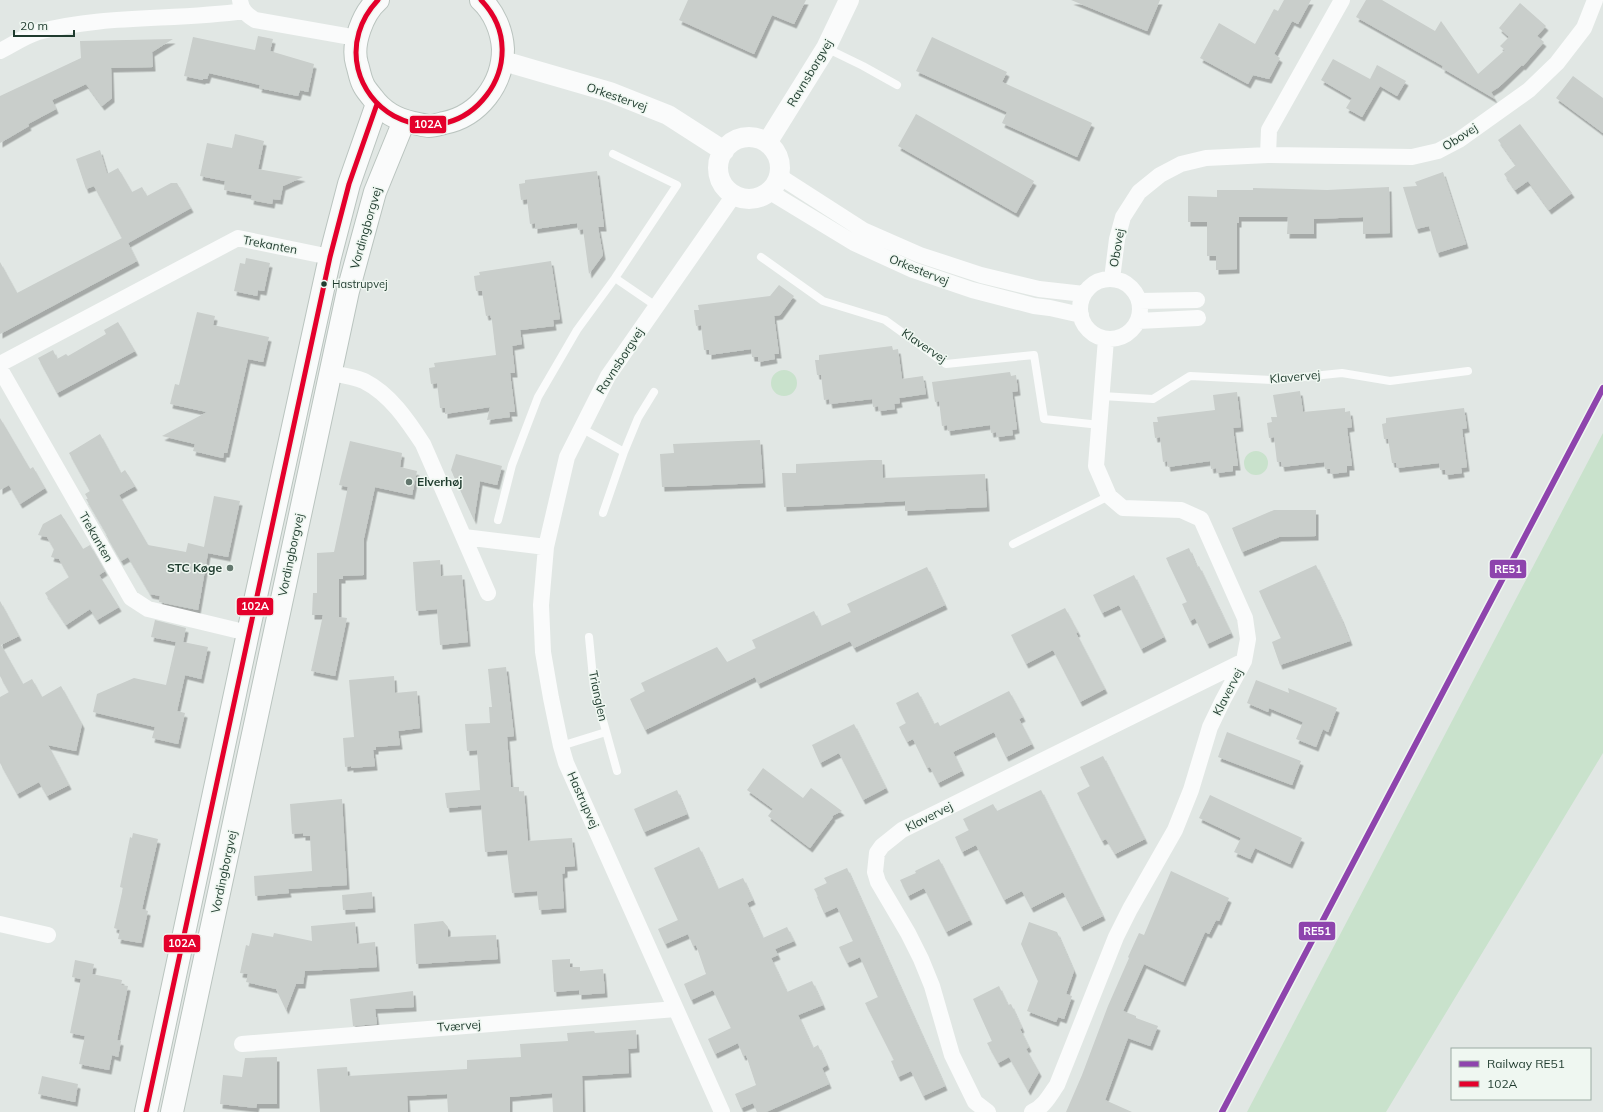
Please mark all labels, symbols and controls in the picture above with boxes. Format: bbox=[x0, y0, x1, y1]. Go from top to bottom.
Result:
scale bar bbox=[14, 12, 74, 38]
text: 20 m bbox=[20, 18, 48, 33]
street label: Ravnsborgvej bbox=[784, 36, 836, 109]
street label: Orkestervej bbox=[585, 79, 650, 114]
line badge: 102A bbox=[409, 115, 447, 134]
text: 102A bbox=[414, 117, 443, 131]
street label: Obovej bbox=[1439, 120, 1480, 153]
street label: Vordingborgvej bbox=[347, 185, 384, 270]
street label: Obovej bbox=[1106, 227, 1127, 268]
street label: Trekanten bbox=[242, 232, 299, 257]
street label: Orkestervej bbox=[887, 251, 951, 288]
place label: Hastrupvej bbox=[332, 277, 388, 291]
marker: Hastrupvej bbox=[319, 279, 329, 289]
street label: Ravnsborgvej bbox=[593, 325, 647, 397]
street label: Klavervej bbox=[899, 325, 950, 366]
street label: Klavervej bbox=[1269, 367, 1321, 386]
place label: Elverhøj bbox=[417, 474, 462, 489]
marker: Elverhøj bbox=[404, 477, 414, 487]
street label: Trekanten bbox=[76, 509, 117, 564]
street label: Vordingborgvej bbox=[274, 512, 307, 598]
line badge: RE51 bbox=[1489, 559, 1527, 579]
place label: STC Køge bbox=[167, 560, 222, 575]
text: RE51 bbox=[1494, 562, 1522, 576]
marker: STC Køge bbox=[225, 563, 235, 573]
line badge: 102A bbox=[236, 597, 274, 616]
text: 102A bbox=[241, 599, 270, 613]
street label: Klavervej bbox=[1209, 666, 1246, 718]
street label: Trianglen bbox=[586, 669, 611, 723]
street label: Hastrupvej bbox=[564, 769, 603, 831]
street label: Klavervej bbox=[903, 798, 955, 835]
street label: Vordingborgvej bbox=[207, 829, 240, 915]
line badge: RE51 bbox=[1298, 921, 1336, 941]
text: RE51 bbox=[1303, 924, 1331, 938]
line badge: 102A bbox=[163, 934, 201, 953]
text: 102A bbox=[168, 936, 197, 950]
street label: Tværvej bbox=[437, 1016, 481, 1035]
legend bbox=[1451, 1048, 1591, 1100]
text: Railway RE51 bbox=[1487, 1056, 1565, 1071]
text: 102A bbox=[1487, 1076, 1518, 1091]

